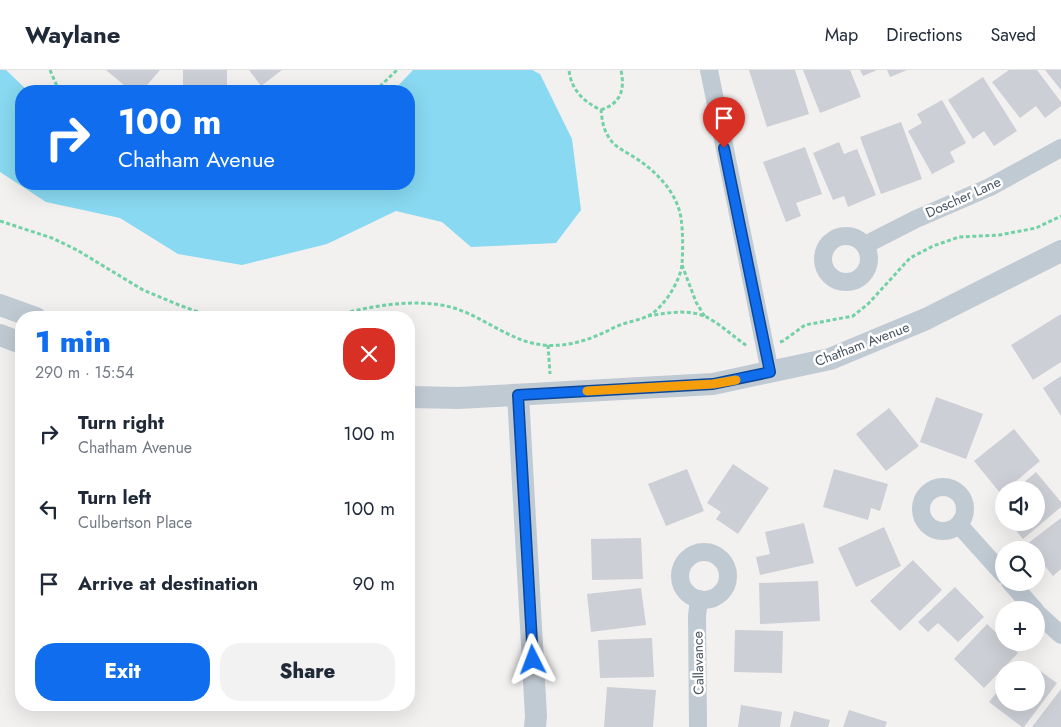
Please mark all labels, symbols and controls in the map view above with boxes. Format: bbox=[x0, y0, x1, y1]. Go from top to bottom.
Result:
text: Waylane bbox=[25, 17, 120, 52]
text: Map bbox=[825, 22, 858, 48]
text: Directions bbox=[886, 22, 962, 48]
text: Saved bbox=[990, 22, 1036, 48]
text: 100 m bbox=[118, 97, 221, 147]
pin bbox=[703, 97, 745, 148]
icon: arrive bbox=[710, 104, 738, 132]
icon: right bbox=[35, 105, 100, 170]
text: Chatham Avenue bbox=[118, 143, 275, 175]
street label: Doscher Lane bbox=[922, 171, 1004, 223]
street label: Chatham Avenue bbox=[812, 317, 912, 371]
text: 1 min bbox=[35, 320, 111, 363]
button: close bbox=[343, 328, 395, 380]
text: 290 m · 15:54 bbox=[35, 361, 134, 384]
text: Turn right bbox=[78, 409, 164, 436]
icon: right bbox=[35, 420, 63, 448]
text: 100 m bbox=[343, 420, 395, 447]
text: Chatham Avenue bbox=[78, 436, 192, 459]
map controls bbox=[995, 481, 1045, 711]
button: sound bbox=[995, 481, 1045, 531]
text: Turn left bbox=[78, 484, 151, 511]
icon: left bbox=[35, 495, 63, 523]
text: 100 m bbox=[343, 495, 395, 522]
text: Culbertson Place bbox=[78, 511, 192, 534]
button: search bbox=[995, 541, 1045, 591]
icon: arrive bbox=[35, 570, 63, 598]
text: Arrive at destination bbox=[78, 570, 258, 597]
text: 90 m bbox=[352, 570, 395, 597]
button: + bbox=[995, 601, 1045, 651]
street label: Callavance bbox=[687, 631, 709, 695]
position arrow bbox=[506, 633, 558, 685]
button: Exit bbox=[35, 643, 210, 701]
button: Share bbox=[220, 643, 395, 701]
button: − bbox=[995, 661, 1045, 711]

